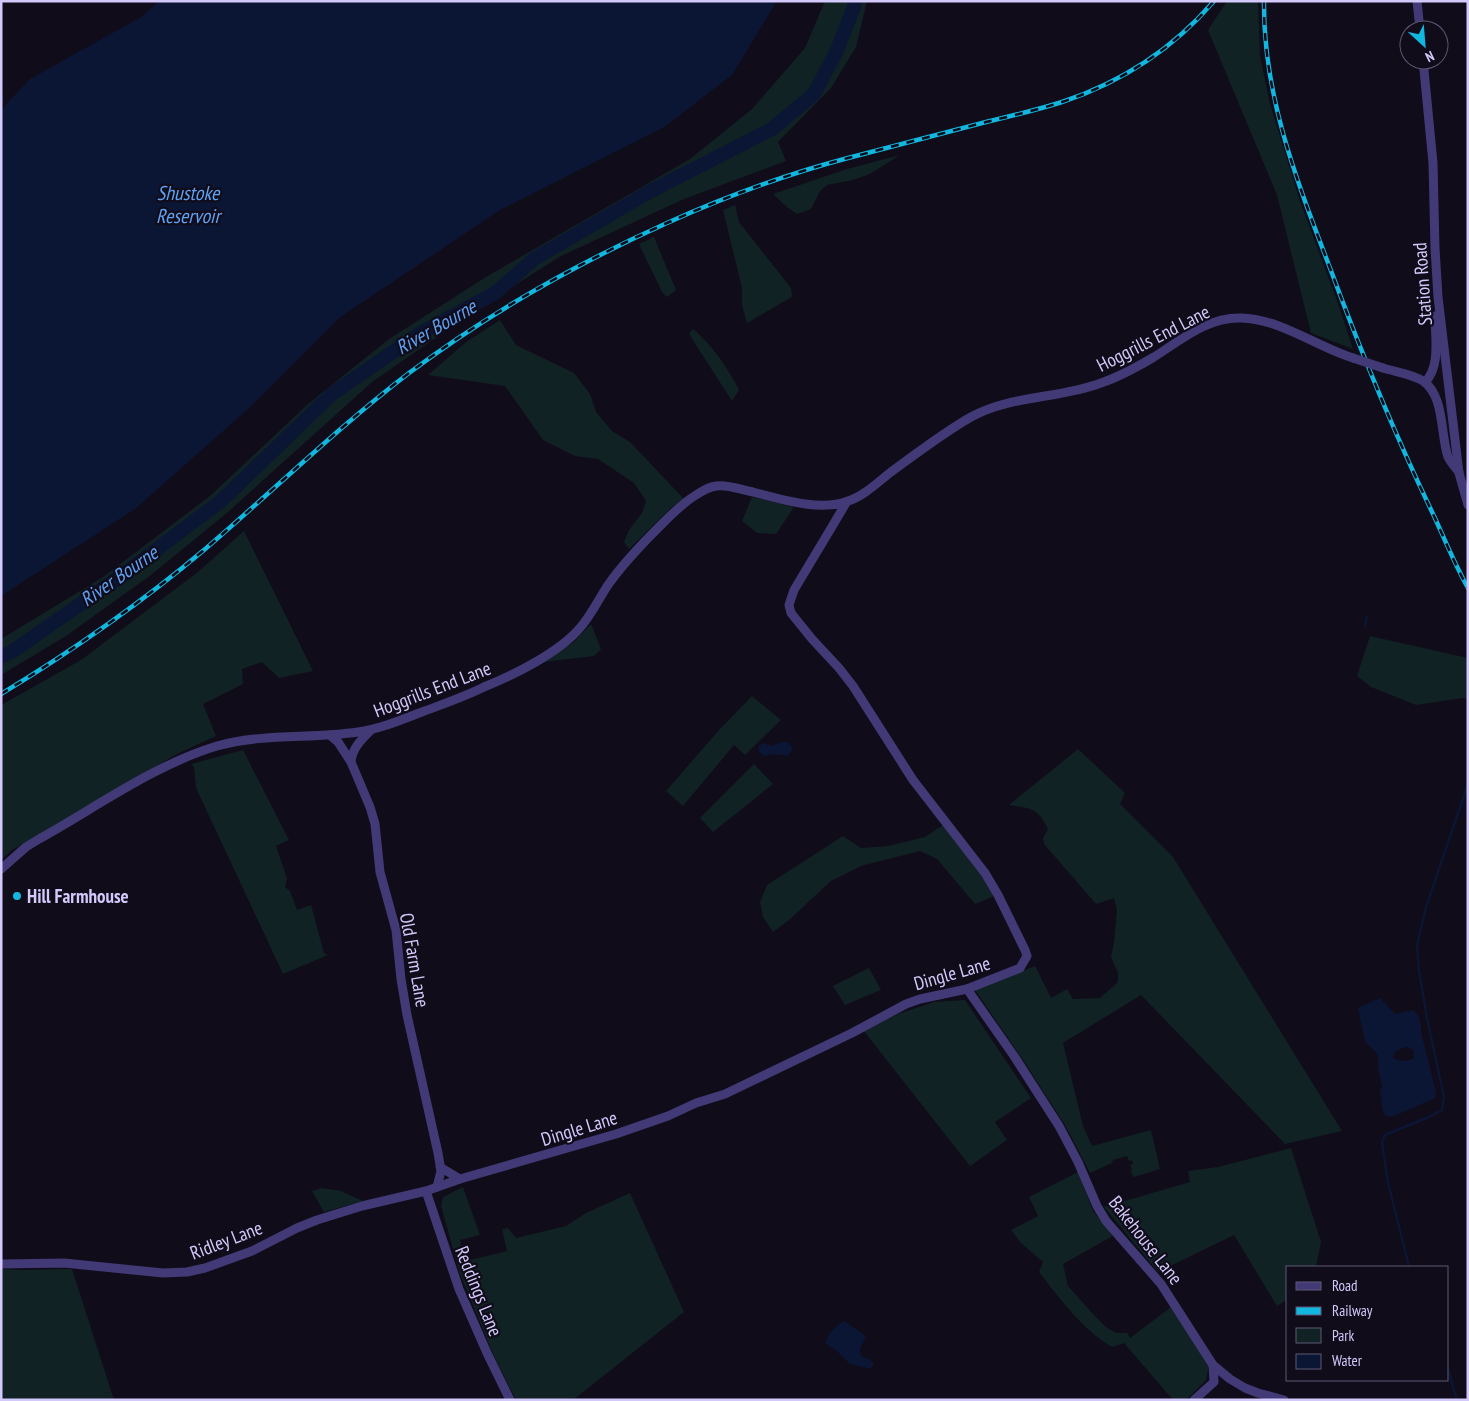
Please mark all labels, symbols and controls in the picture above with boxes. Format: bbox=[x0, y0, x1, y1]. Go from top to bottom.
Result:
north arrow bbox=[1399, 20, 1449, 70]
text: N bbox=[1422, 47, 1437, 66]
water label: Shustoke Reservoir bbox=[156, 180, 222, 229]
street label: Station Road bbox=[1407, 242, 1437, 326]
water label: River Bourne bbox=[391, 293, 483, 360]
street label: Hoggrills End Lane bbox=[1092, 299, 1214, 377]
water label: River Bourne bbox=[75, 539, 164, 612]
street label: Hoggrills End Lane bbox=[370, 656, 494, 722]
place label: Hill Farmhouse bbox=[27, 884, 129, 908]
marker: Hill Farmhouse bbox=[11, 890, 23, 902]
street label: Old Farm Lane bbox=[395, 911, 435, 1009]
street label: Dingle Lane bbox=[911, 951, 993, 995]
street label: Dingle Lane bbox=[538, 1105, 620, 1151]
street label: Bakehouse Lane bbox=[1104, 1191, 1188, 1289]
street label: Ridley Lane bbox=[186, 1215, 266, 1265]
street label: Reddings Lane bbox=[450, 1242, 508, 1340]
legend bbox=[1286, 1266, 1449, 1381]
text: Road bbox=[1332, 1276, 1358, 1295]
text: Railway bbox=[1332, 1301, 1373, 1320]
text: Park bbox=[1332, 1326, 1354, 1345]
text: Water bbox=[1332, 1351, 1363, 1370]

